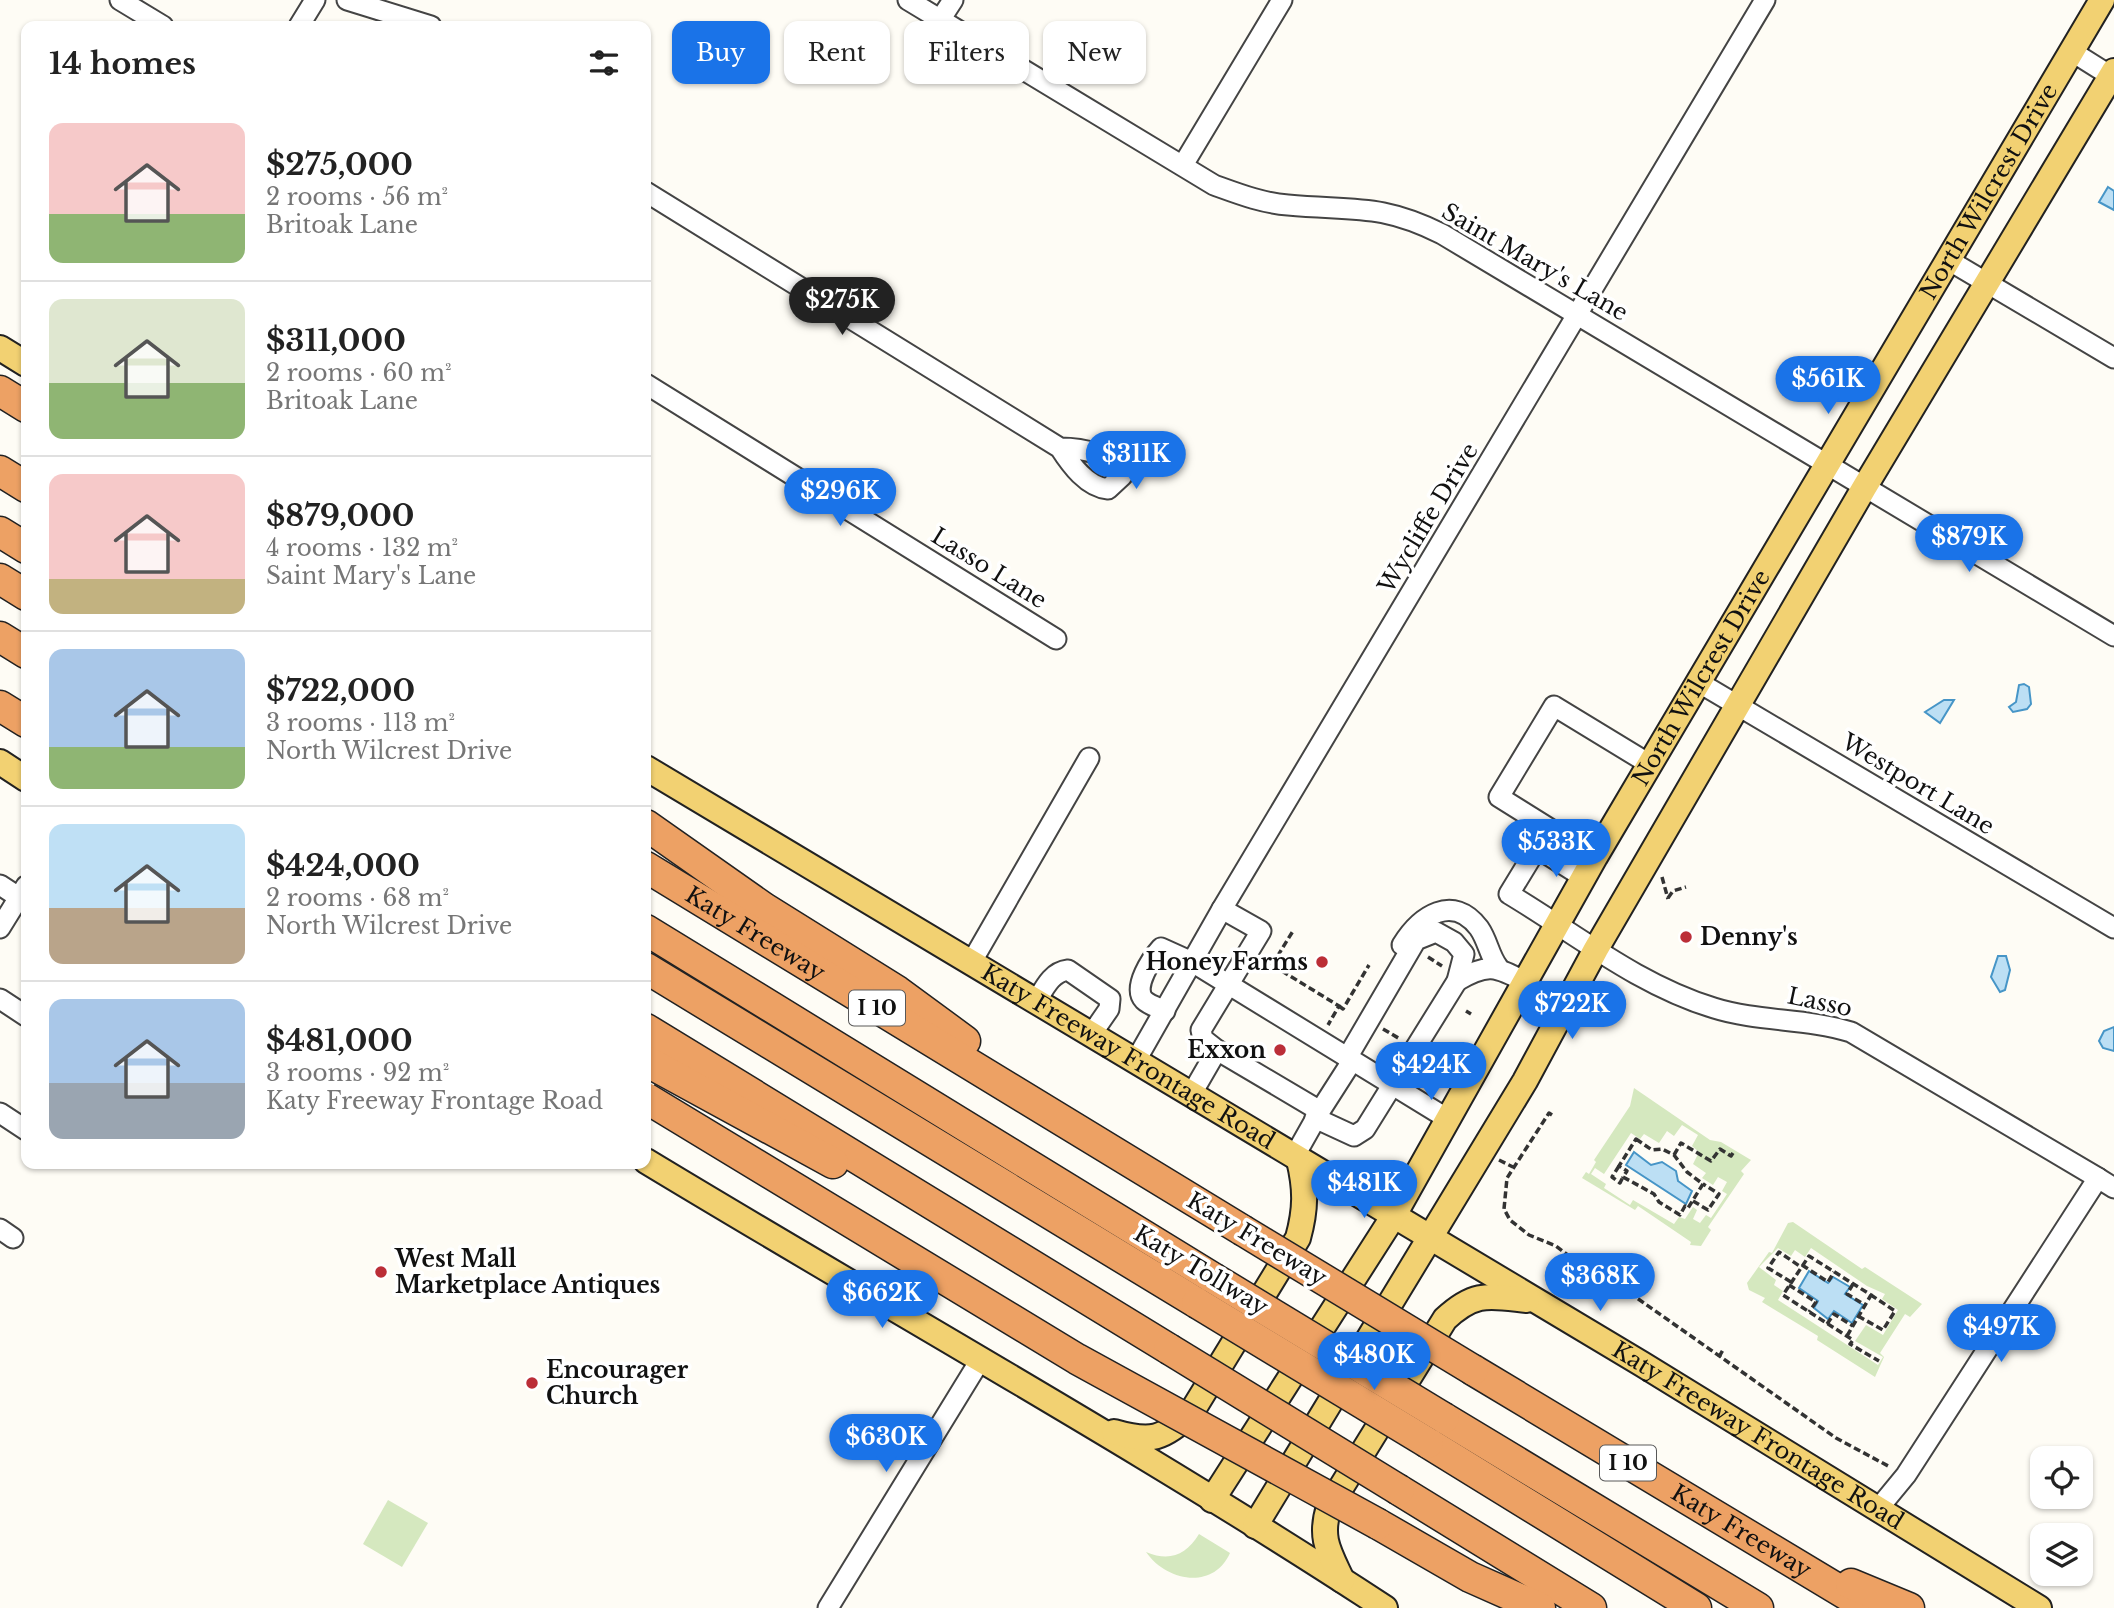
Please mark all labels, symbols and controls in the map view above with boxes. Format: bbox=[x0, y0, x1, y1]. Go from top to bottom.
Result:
chip: Buy bbox=[672, 21, 770, 84]
chip: Rent bbox=[784, 21, 890, 84]
chip: Filters bbox=[904, 21, 1029, 84]
chip: New bbox=[1043, 21, 1146, 84]
icon: filters bbox=[585, 44, 623, 82]
text: 14 homes bbox=[49, 45, 196, 82]
street label: North Wilcrest Drive bbox=[1914, 78, 2063, 305]
text: $275,000 bbox=[266, 146, 413, 183]
icon: home bbox=[105, 151, 189, 235]
text: 2 rooms · 56 m² bbox=[266, 183, 448, 211]
street label: Saint Mary's Lane bbox=[1437, 197, 1633, 327]
text: Britoak Lane bbox=[266, 211, 418, 239]
pin: $275K bbox=[793, 278, 891, 337]
text: $275K bbox=[805, 286, 879, 314]
text: $311,000 bbox=[266, 322, 406, 359]
icon: home bbox=[105, 327, 189, 411]
pin: $561K bbox=[1779, 356, 1877, 416]
text: 2 rooms · 60 m² bbox=[266, 359, 452, 387]
text: $561K bbox=[1792, 365, 1864, 393]
text: Britoak Lane bbox=[266, 387, 418, 415]
pin: $311K bbox=[1087, 432, 1185, 491]
street label: Wycliffe Drive bbox=[1372, 438, 1484, 599]
text: $311K bbox=[1102, 440, 1170, 468]
pin: $296K bbox=[791, 468, 889, 528]
text: $296K bbox=[800, 477, 880, 505]
text: $879,000 bbox=[266, 497, 415, 534]
icon: home bbox=[105, 502, 189, 586]
pin: $879K bbox=[1920, 514, 2018, 574]
street label: Lasso Lane bbox=[926, 522, 1052, 614]
text: $879K bbox=[1931, 523, 2007, 551]
text: 4 rooms · 132 m² bbox=[266, 534, 458, 562]
text: Saint Mary's Lane bbox=[266, 562, 476, 590]
street label: North Wilcrest Drive bbox=[1626, 565, 1776, 791]
text: $722,000 bbox=[266, 672, 415, 709]
icon: home bbox=[105, 677, 189, 761]
text: 3 rooms · 113 m² bbox=[266, 709, 455, 737]
street label: Westport Lane bbox=[1836, 727, 1999, 841]
text: North Wilcrest Drive bbox=[266, 737, 512, 765]
pin: $533K bbox=[1507, 820, 1605, 879]
text: $533K bbox=[1518, 828, 1594, 856]
text: $424,000 bbox=[266, 847, 420, 884]
icon: home bbox=[105, 852, 189, 936]
street label: Katy Freeway bbox=[680, 880, 830, 987]
text: 2 rooms · 68 m² bbox=[266, 884, 449, 912]
text: North Wilcrest Drive bbox=[266, 912, 512, 940]
place label: Denny's bbox=[1700, 923, 1798, 951]
marker: Denny's bbox=[1678, 929, 1694, 945]
place label: Honey Farms bbox=[1145, 948, 1308, 976]
marker: Honey Farms bbox=[1314, 954, 1330, 970]
street label: Katy Freeway Frontage Road bbox=[976, 958, 1280, 1155]
pin: $722K bbox=[1523, 982, 1621, 1041]
street label: Lasso bbox=[1785, 982, 1855, 1022]
road number: I 10 bbox=[849, 990, 905, 1026]
text: $722K bbox=[1534, 990, 1610, 1018]
text: $481,000 bbox=[266, 1022, 413, 1059]
icon: home bbox=[105, 1027, 189, 1111]
place label: Exxon bbox=[1187, 1036, 1266, 1064]
marker: Exxon bbox=[1272, 1042, 1288, 1058]
pin: $424K bbox=[1382, 1042, 1480, 1102]
text: $424K bbox=[1391, 1051, 1471, 1079]
text: 3 rooms · 92 m² bbox=[266, 1059, 449, 1087]
text: Katy Freeway Frontage Road bbox=[266, 1087, 603, 1115]
pin: $481K bbox=[1315, 1160, 1413, 1220]
text: $481K bbox=[1327, 1169, 1401, 1197]
street label: Katy Freeway bbox=[1182, 1186, 1332, 1292]
street label: Katy Tollway bbox=[1129, 1219, 1273, 1321]
place label: West Mall Marketplace Antiques bbox=[394, 1245, 660, 1299]
pin: $368K bbox=[1551, 1254, 1649, 1313]
text: $368K bbox=[1561, 1262, 1639, 1290]
marker: West Mall Marketplace Antiques bbox=[373, 1264, 389, 1280]
pin: $662K bbox=[833, 1270, 931, 1330]
text: $662K bbox=[842, 1279, 922, 1307]
pin: $497K bbox=[1952, 1304, 2050, 1364]
text: $497K bbox=[1963, 1313, 2039, 1341]
pin: $480K bbox=[1325, 1332, 1423, 1392]
street label: Katy Freeway Frontage Road bbox=[1605, 1336, 1909, 1534]
text: $480K bbox=[1334, 1341, 1414, 1369]
place label: Encourager Church bbox=[546, 1356, 689, 1410]
marker: Encourager Church bbox=[524, 1375, 540, 1391]
pin: $630K bbox=[837, 1414, 935, 1474]
text: $630K bbox=[845, 1423, 927, 1451]
road number: I 10 bbox=[1600, 1446, 1656, 1480]
map controls bbox=[2030, 1446, 2093, 1586]
button: locate bbox=[2030, 1446, 2093, 1509]
street label: Katy Freeway bbox=[1667, 1478, 1817, 1584]
button: layers bbox=[2030, 1523, 2093, 1586]

